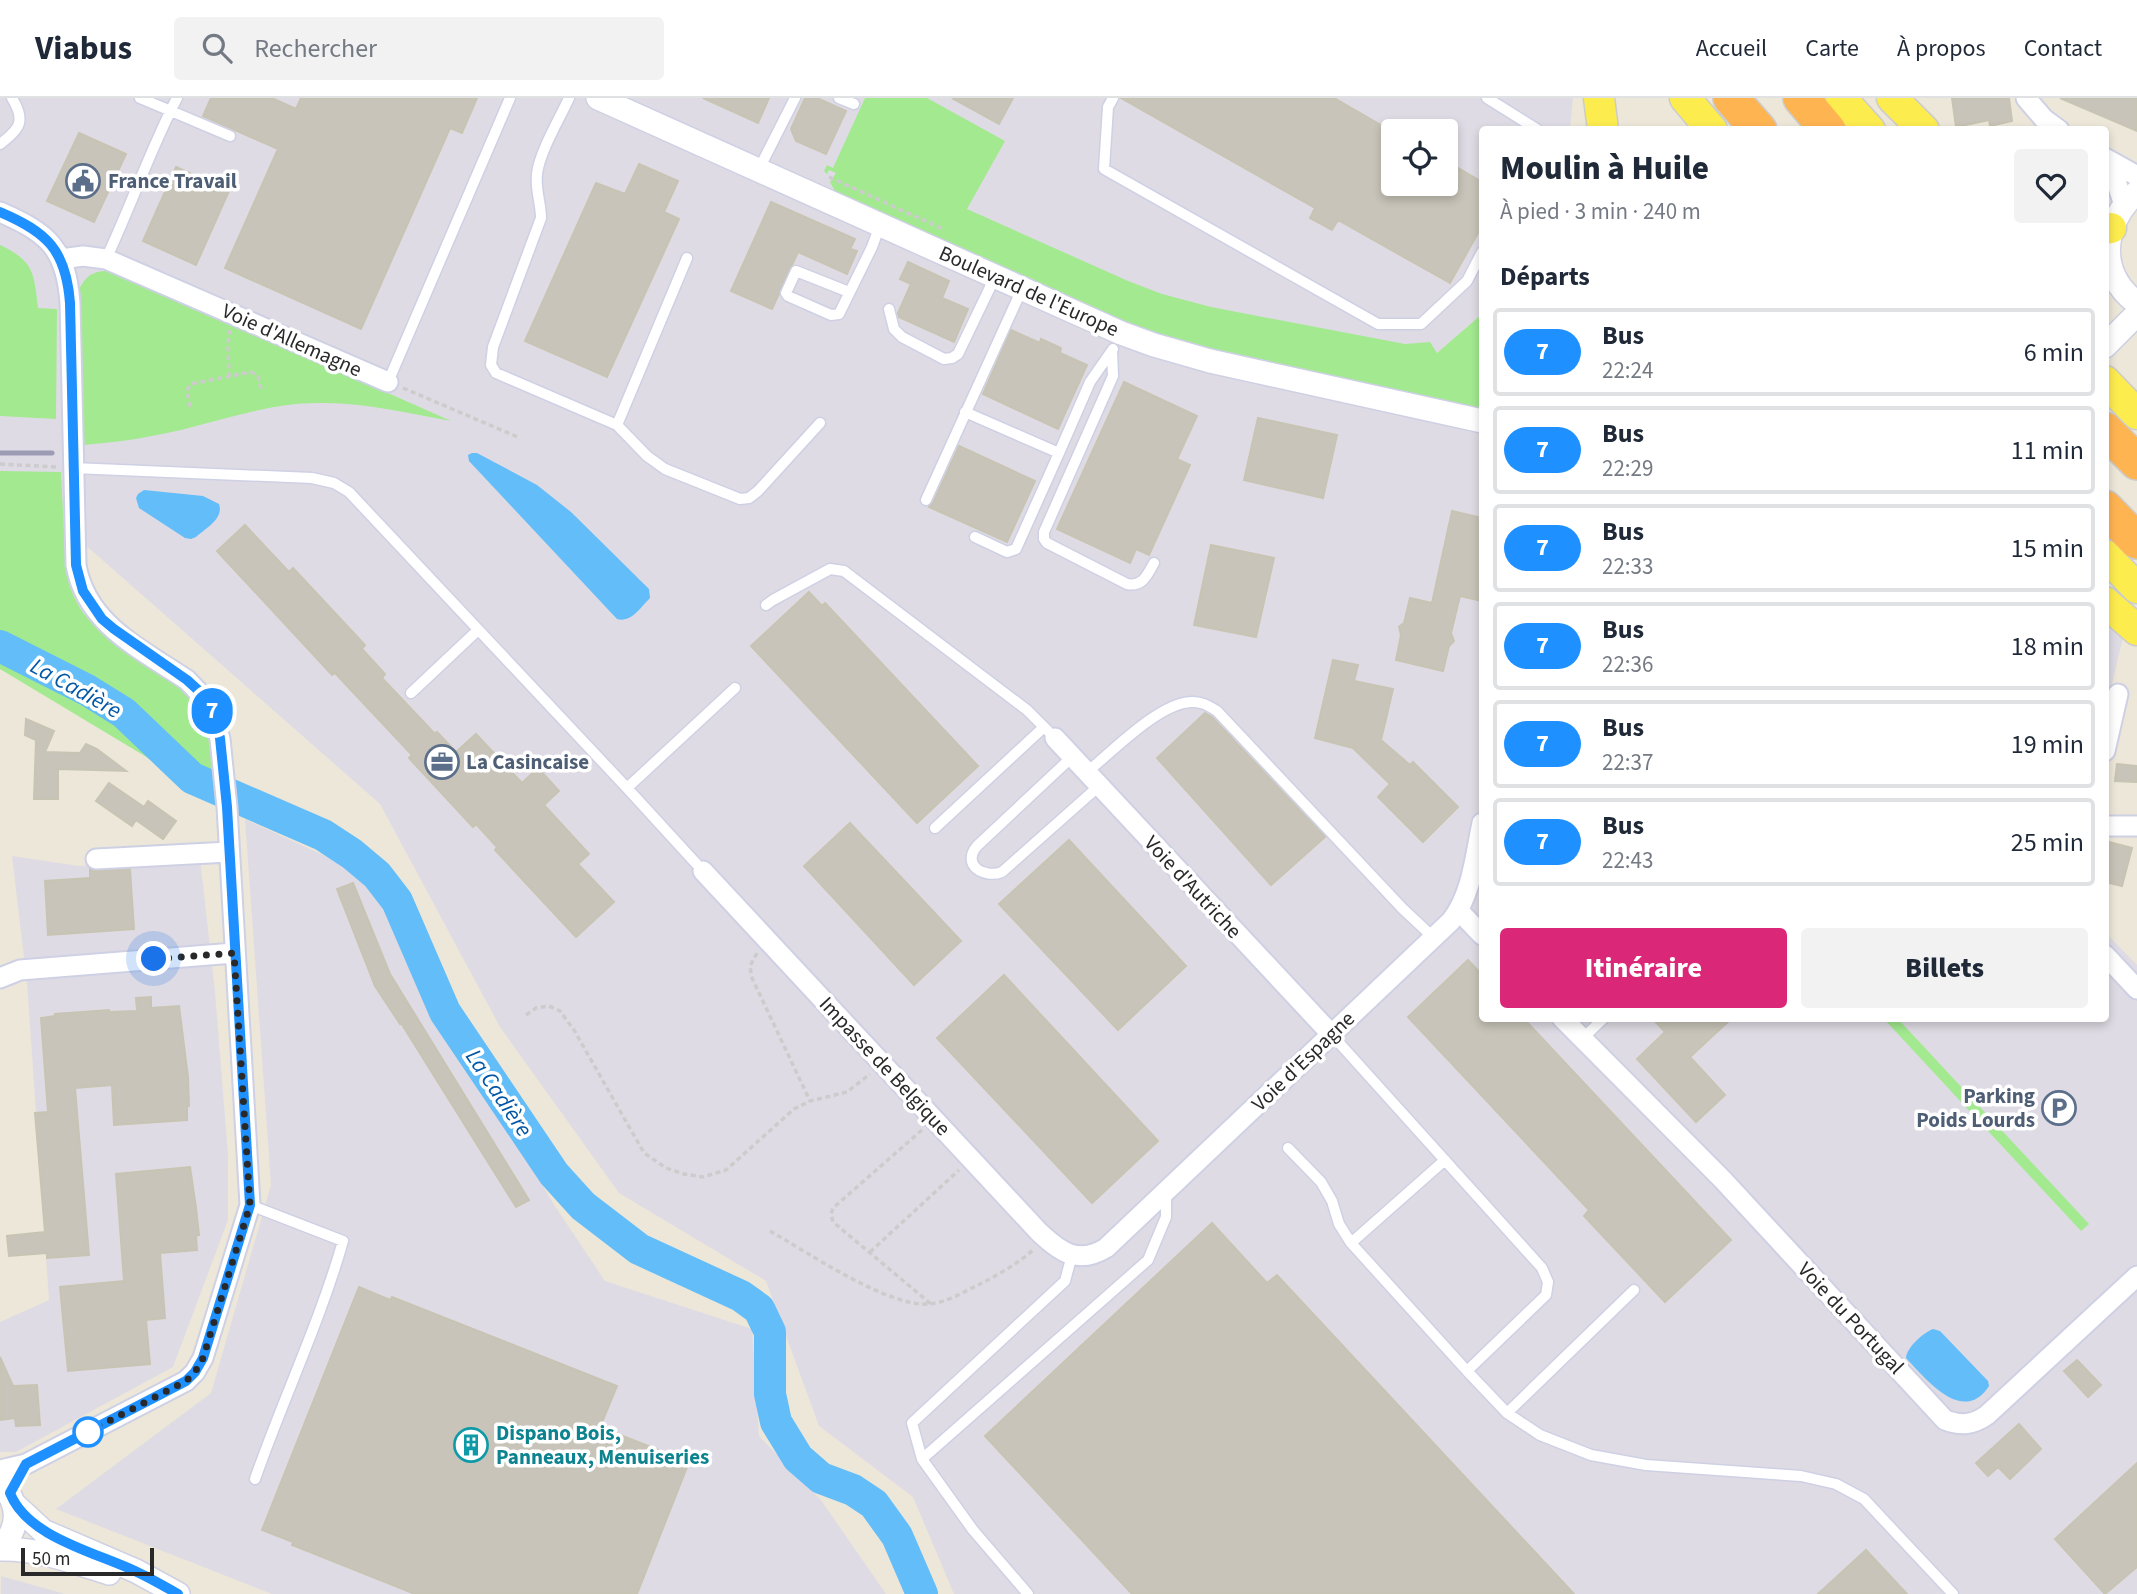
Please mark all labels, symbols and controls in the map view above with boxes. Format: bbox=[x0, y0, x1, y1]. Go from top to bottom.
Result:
search box bbox=[174, 17, 664, 80]
text: Viabus bbox=[35, 25, 132, 72]
icon: search bbox=[198, 29, 236, 67]
text: Rechercher bbox=[254, 30, 377, 67]
text: Accueil bbox=[1696, 31, 1767, 66]
text: Carte bbox=[1805, 31, 1859, 66]
text: À propos bbox=[1897, 31, 1986, 66]
text: Contact bbox=[2024, 31, 2102, 66]
map controls bbox=[1381, 119, 1458, 196]
button: locate bbox=[1381, 119, 1458, 196]
text: Moulin à Huile bbox=[1500, 145, 1709, 192]
button: heart bbox=[2014, 149, 2088, 223]
public building icon: France Travail bbox=[64, 162, 102, 200]
place label: France Travail bbox=[108, 166, 237, 196]
text: À pied · 3 min · 240 m bbox=[1500, 195, 1701, 228]
street label: Boulevard de l'Europe bbox=[934, 238, 1124, 344]
text: Départs bbox=[1500, 258, 1590, 295]
street label: Voie d'Allemagne bbox=[217, 296, 367, 384]
text: Bus bbox=[1602, 317, 1644, 354]
text: 7 bbox=[1536, 334, 1549, 369]
text: 6 min bbox=[2024, 334, 2084, 371]
text: 22:24 bbox=[1602, 354, 1653, 387]
text: Bus bbox=[1602, 415, 1644, 452]
text: 7 bbox=[1536, 432, 1549, 467]
text: 11 min bbox=[2011, 432, 2084, 469]
text: 22:29 bbox=[1602, 452, 1653, 485]
text: Bus bbox=[1602, 513, 1644, 550]
text: 7 bbox=[1536, 530, 1549, 565]
text: 15 min bbox=[2011, 530, 2084, 567]
text: 22:33 bbox=[1602, 550, 1653, 583]
text: Bus bbox=[1602, 611, 1644, 648]
text: 7 bbox=[1536, 628, 1549, 663]
text: 18 min bbox=[2011, 628, 2084, 665]
text: 22:36 bbox=[1602, 648, 1653, 681]
water label: La Cadière bbox=[24, 649, 128, 727]
line badge: 7 bbox=[189, 688, 235, 734]
text: 7 bbox=[206, 693, 218, 728]
text: Bus bbox=[1602, 709, 1644, 746]
text: 7 bbox=[1536, 726, 1549, 761]
text: 19 min bbox=[2011, 726, 2084, 763]
office icon: La Casincaise bbox=[423, 743, 461, 781]
text: 22:37 bbox=[1602, 746, 1653, 779]
place label: La Casincaise bbox=[466, 747, 589, 777]
text: Bus bbox=[1602, 807, 1644, 844]
text: 7 bbox=[1536, 824, 1549, 859]
text: 25 min bbox=[2011, 824, 2084, 861]
street label: Voie d'Autriche bbox=[1137, 829, 1249, 945]
text: 22:43 bbox=[1602, 844, 1653, 877]
button: Itinéraire bbox=[1500, 928, 1787, 1008]
button: Billets bbox=[1801, 928, 2088, 1008]
your location bbox=[136, 941, 171, 976]
street label: Impasse de Belgique bbox=[812, 990, 958, 1142]
street label: Voie d'Espagne bbox=[1245, 1004, 1361, 1118]
water label: La Cadière bbox=[457, 1042, 541, 1144]
place label: Parking Poids Lourds bbox=[1916, 1081, 2035, 1135]
parking icon: Parking Poids Lourds bbox=[2040, 1089, 2078, 1127]
street label: Voie du Portugal bbox=[1791, 1255, 1911, 1381]
unlabelled marker bbox=[73, 1417, 103, 1447]
place label: Dispano Bois, Panneaux, Menuiseries bbox=[496, 1418, 709, 1472]
building icon: Dispano Bois, Panneaux, Menuiseries bbox=[452, 1426, 490, 1464]
scale bar bbox=[21, 1545, 154, 1577]
text: 50 m bbox=[32, 1546, 70, 1573]

